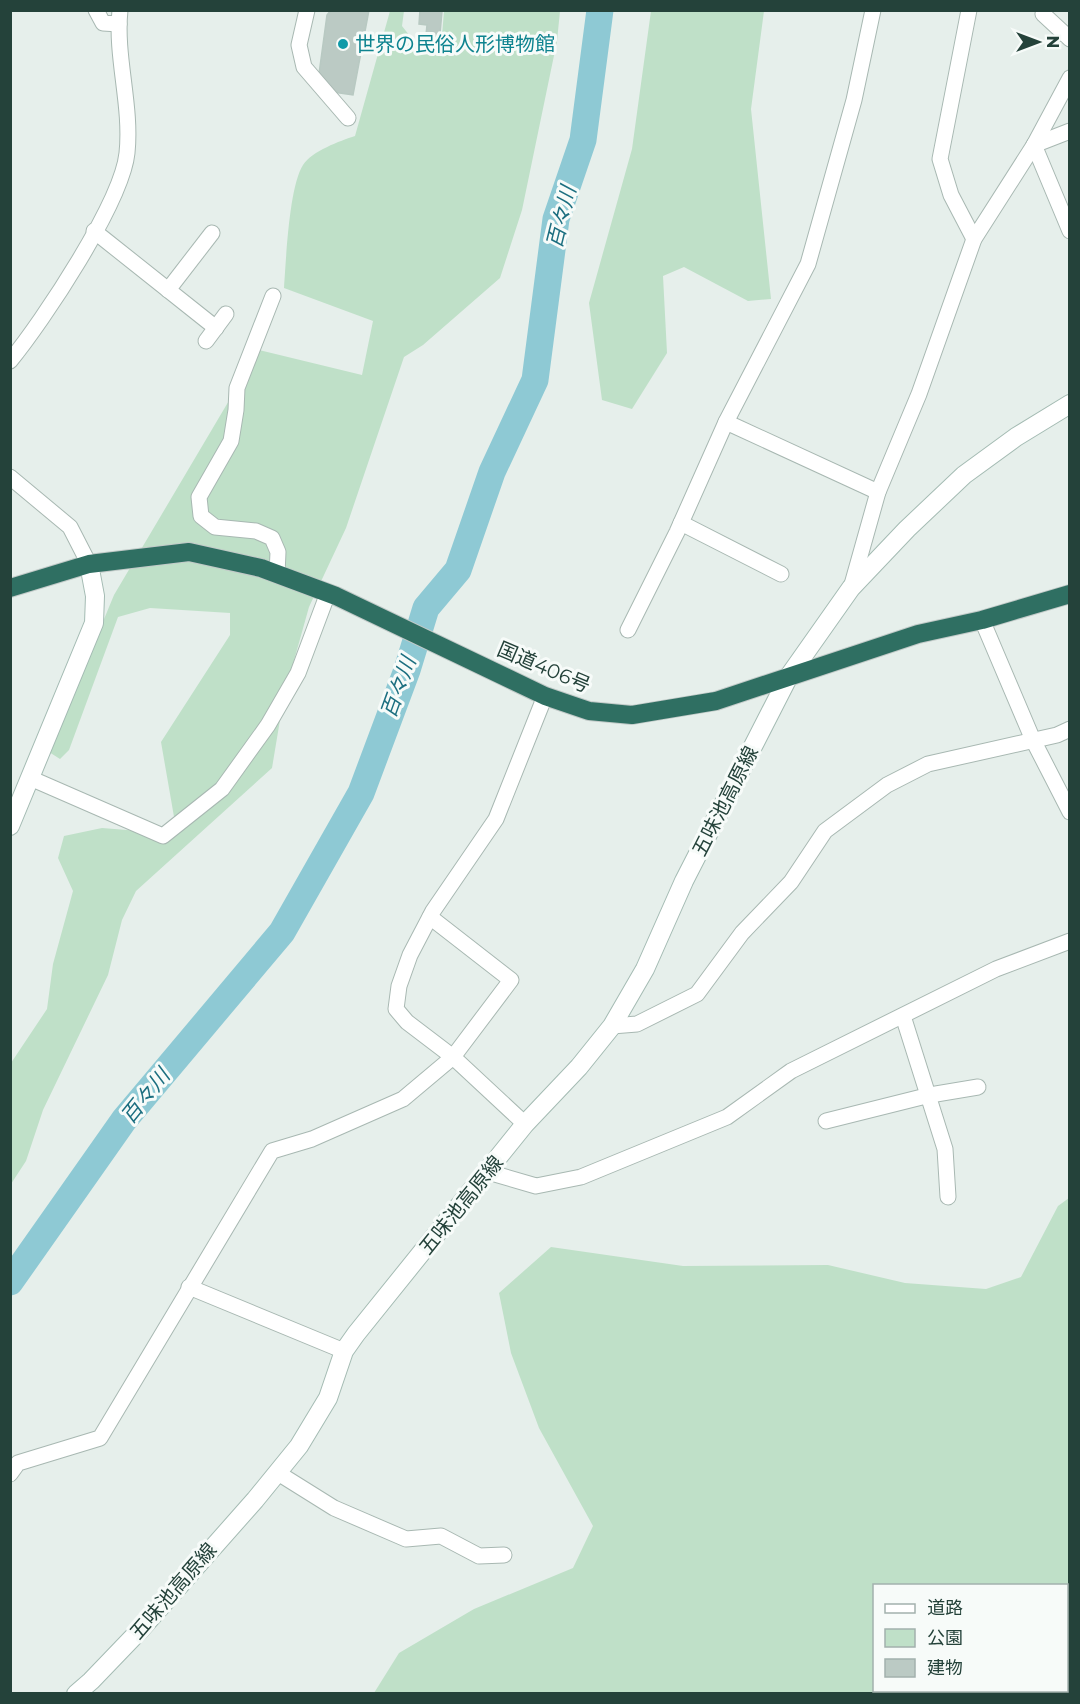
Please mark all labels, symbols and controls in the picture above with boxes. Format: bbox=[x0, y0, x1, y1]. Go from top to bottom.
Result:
north arrow bbox=[1008, 12, 1068, 72]
place label: 世界の民俗人形博物館 bbox=[355, 32, 555, 56]
text: N bbox=[1043, 36, 1062, 48]
marker: 世界の民俗人形博物館 bbox=[336, 37, 350, 51]
water label: 百々川 bbox=[541, 181, 581, 251]
street label: 国道406号 bbox=[494, 637, 594, 697]
water label: 百々川 bbox=[375, 651, 421, 721]
street label: 五味池高原線 bbox=[687, 742, 763, 860]
water label: 百々川 bbox=[115, 1062, 176, 1128]
street label: 五味池高原線 bbox=[414, 1151, 508, 1259]
street label: 五味池高原線 bbox=[125, 1538, 221, 1644]
legend bbox=[873, 1584, 1068, 1692]
text: 道路 bbox=[927, 1597, 963, 1619]
text: 公園 bbox=[927, 1627, 963, 1649]
text: 建物 bbox=[927, 1657, 963, 1679]

